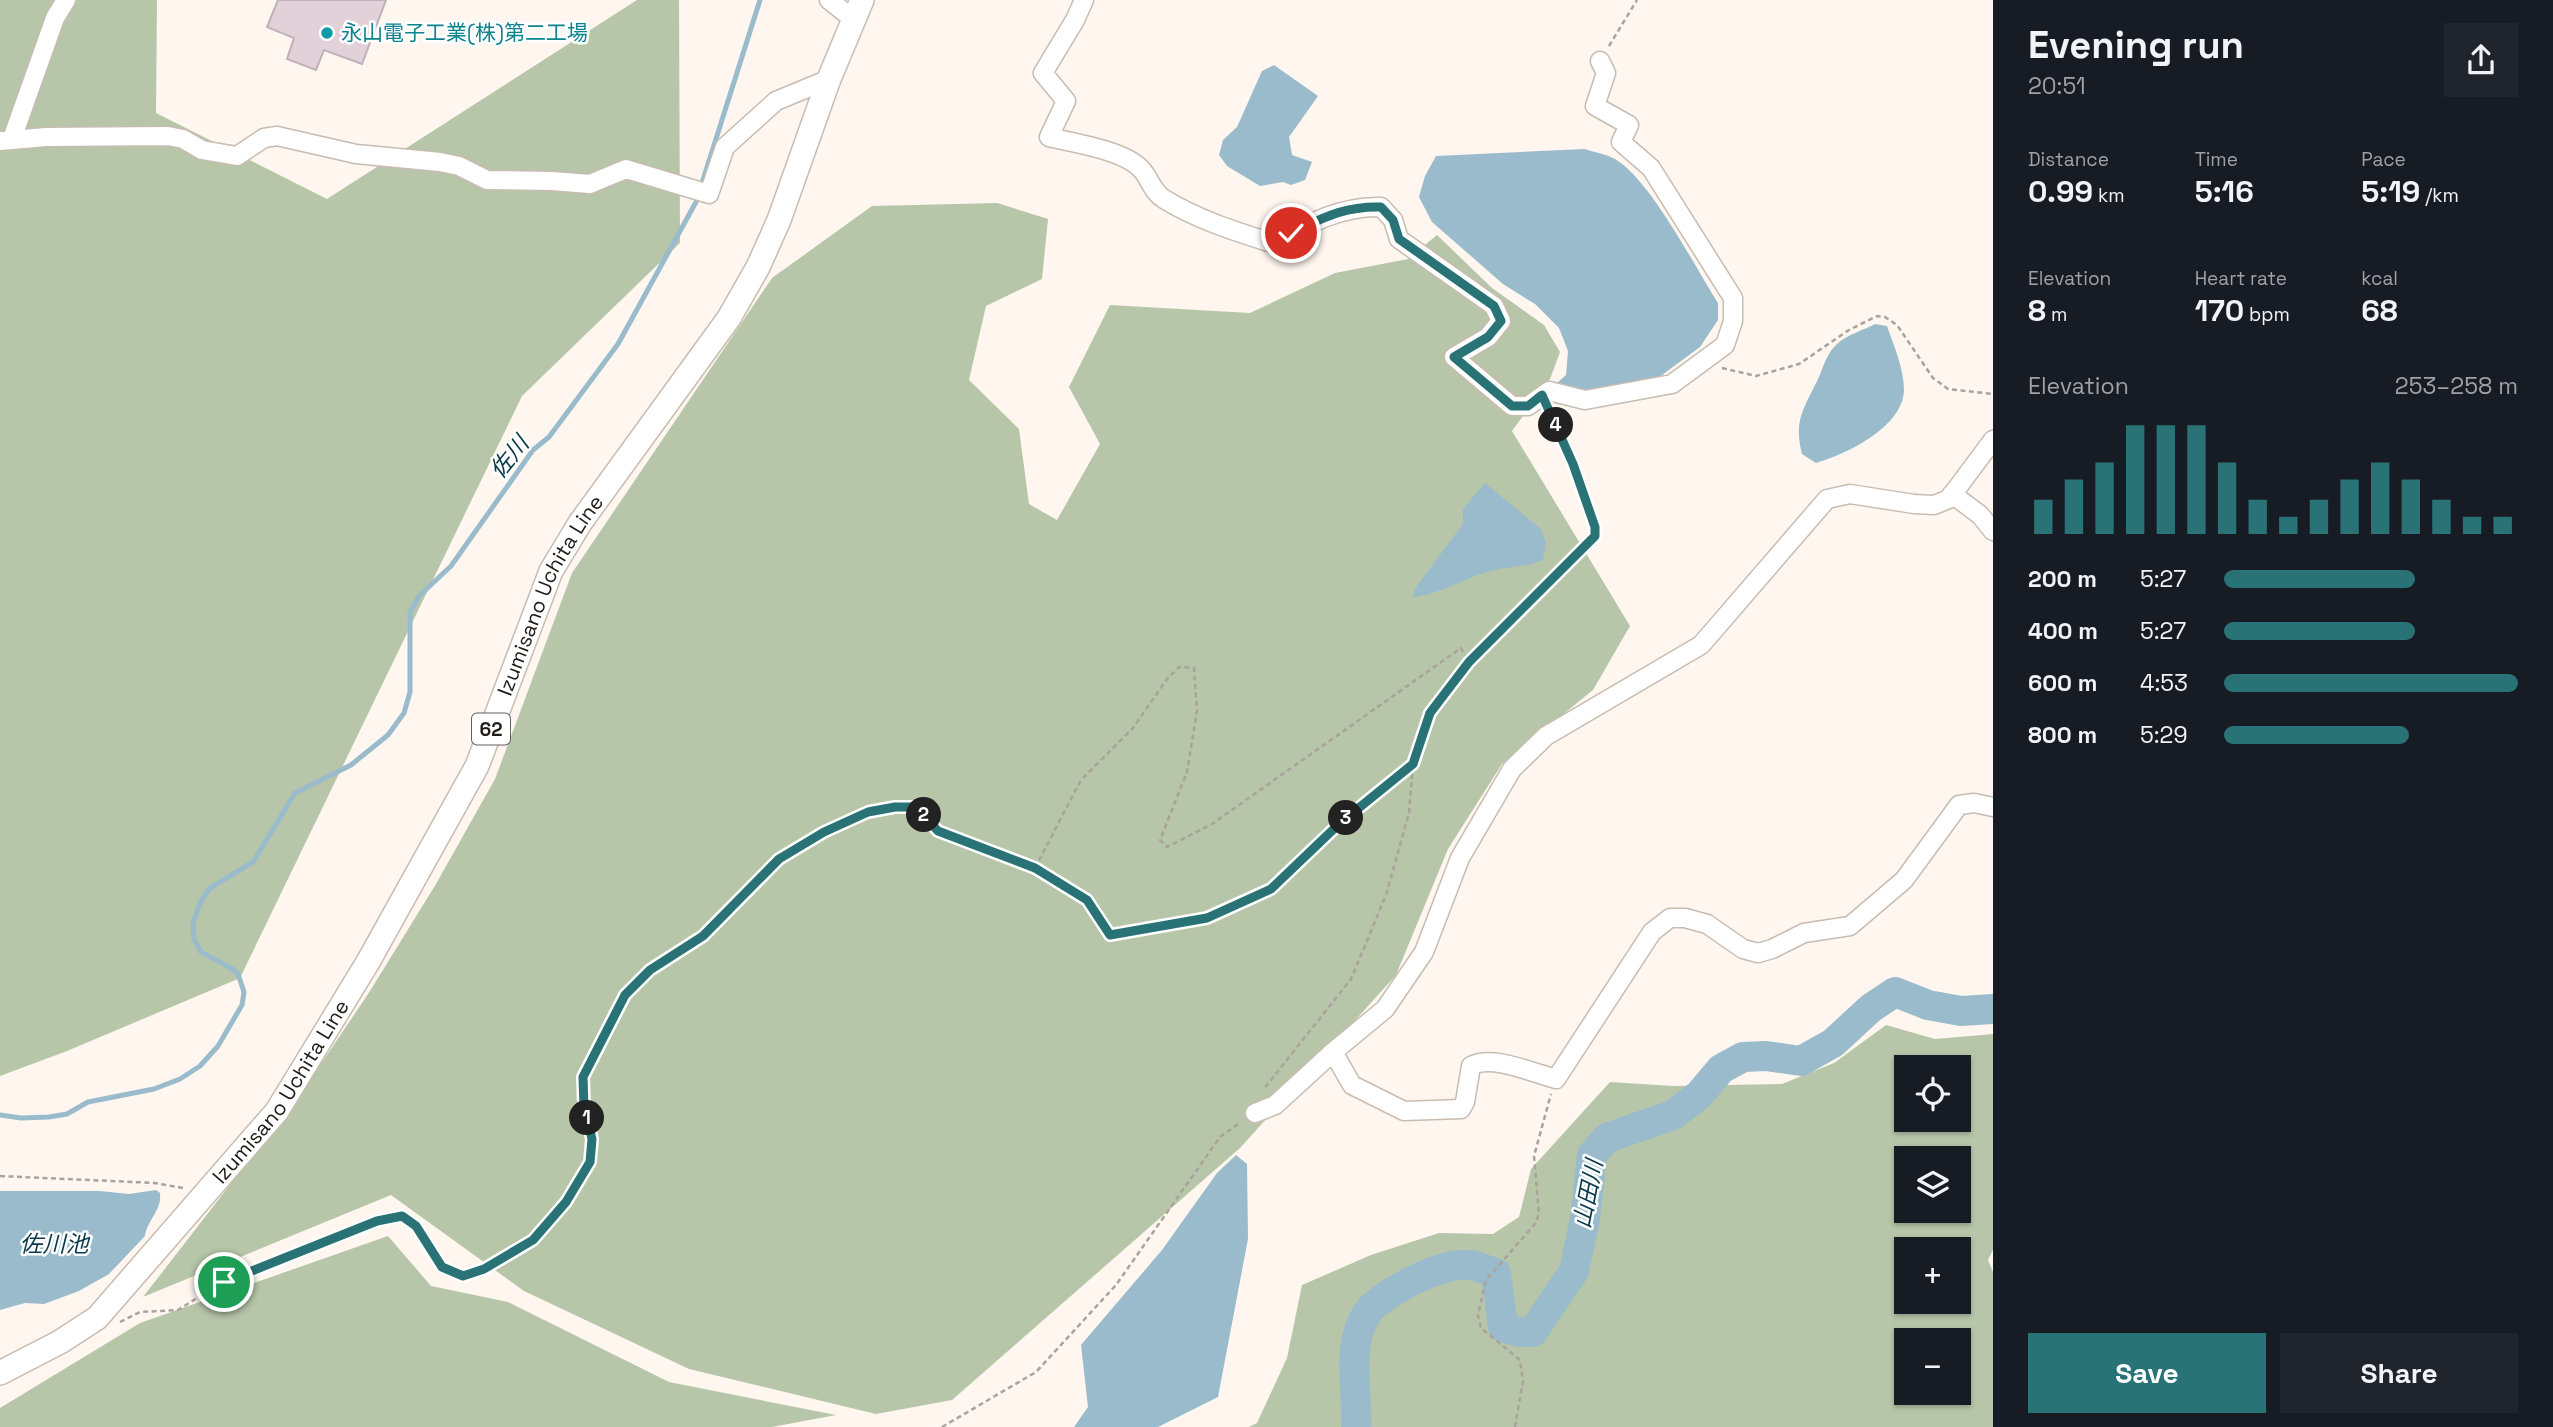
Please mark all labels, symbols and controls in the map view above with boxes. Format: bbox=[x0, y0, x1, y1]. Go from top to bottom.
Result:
place label: 永山電子工業(株)第二工場 bbox=[341, 19, 588, 46]
text: Evening run bbox=[2028, 21, 2244, 69]
button: share bbox=[2444, 23, 2518, 97]
marker: 永山電子工業(株)第二工場 bbox=[319, 25, 335, 41]
text: 20:51 bbox=[2028, 71, 2086, 101]
text: Distance bbox=[2028, 147, 2109, 172]
text: Time bbox=[2195, 147, 2238, 172]
text: Pace bbox=[2361, 147, 2406, 172]
text: 0.99 bbox=[2028, 172, 2093, 211]
text: 5:16 bbox=[2195, 172, 2254, 211]
text: 5:19 bbox=[2361, 172, 2420, 211]
text: km bbox=[2093, 183, 2125, 208]
text: /km bbox=[2420, 183, 2459, 208]
pin bbox=[1261, 203, 1321, 263]
icon: check bbox=[1272, 214, 1310, 252]
text: Elevation bbox=[2028, 266, 2111, 291]
text: Heart rate bbox=[2195, 266, 2287, 291]
text: kcal bbox=[2361, 266, 2398, 291]
text: 8 bbox=[2028, 291, 2046, 330]
text: 170 bbox=[2195, 291, 2244, 330]
text: 68 bbox=[2361, 291, 2398, 330]
text: m bbox=[2046, 302, 2067, 327]
text: bpm bbox=[2244, 302, 2290, 327]
text: Elevation bbox=[2028, 371, 2129, 401]
text: 253–258 m bbox=[2395, 371, 2518, 401]
pin: 4 bbox=[1538, 408, 1574, 442]
text: 4 bbox=[1549, 412, 1562, 437]
water label: 佐川 bbox=[483, 427, 537, 484]
street label: Izumisano Uchita Line bbox=[491, 489, 609, 699]
text: 200 m bbox=[2028, 564, 2097, 594]
text: 5:27 bbox=[2140, 564, 2186, 594]
text: 400 m bbox=[2028, 616, 2098, 646]
text: 5:27 bbox=[2140, 616, 2186, 646]
text: 600 m bbox=[2028, 668, 2098, 698]
text: 4:53 bbox=[2140, 668, 2188, 698]
road number: 62 bbox=[472, 714, 510, 744]
text: 800 m bbox=[2028, 720, 2097, 750]
text: 5:29 bbox=[2140, 720, 2187, 750]
pin: 2 bbox=[906, 798, 942, 832]
pin: 3 bbox=[1328, 800, 1364, 836]
text: 2 bbox=[918, 802, 929, 827]
text: 3 bbox=[1340, 805, 1351, 830]
street label: Izumisano Uchita Line bbox=[206, 994, 355, 1189]
map controls bbox=[1894, 1055, 1971, 1405]
button: locate bbox=[1894, 1055, 1971, 1132]
pin: 1 bbox=[570, 1100, 604, 1136]
text: 1 bbox=[582, 1105, 591, 1130]
button: layers bbox=[1894, 1146, 1971, 1223]
water label: 山田川 bbox=[1567, 1154, 1610, 1231]
water label: 佐川池 bbox=[20, 1229, 91, 1259]
button: + bbox=[1894, 1237, 1971, 1314]
pin bbox=[194, 1252, 254, 1312]
icon: arrive bbox=[205, 1263, 243, 1301]
button: − bbox=[1894, 1328, 1971, 1405]
button: Save bbox=[2028, 1333, 2266, 1413]
button: Share bbox=[2280, 1333, 2518, 1413]

